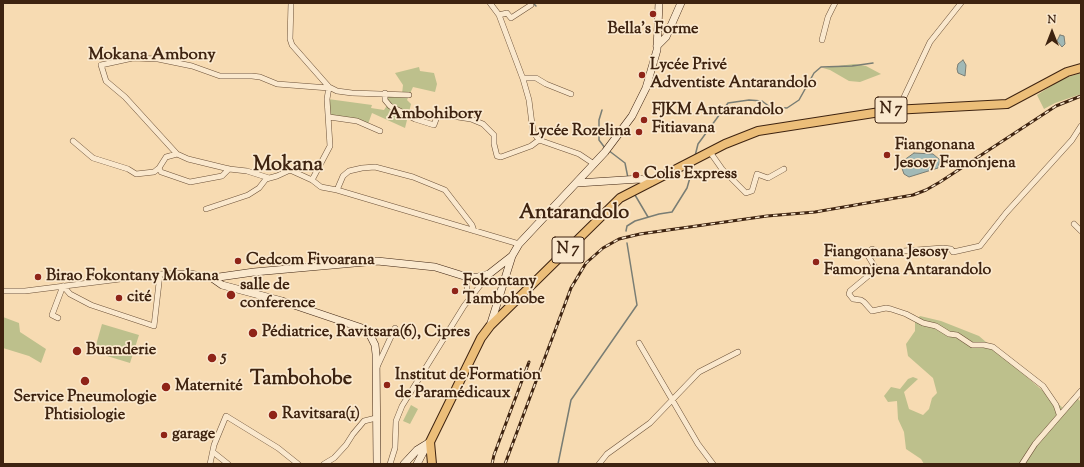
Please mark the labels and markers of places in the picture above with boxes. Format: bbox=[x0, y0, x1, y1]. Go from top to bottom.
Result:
marker: Bella's Forme bbox=[648, 9, 658, 19]
place label: Bella's Forme bbox=[608, 20, 698, 40]
place label: Lycée Privé Adventiste Antarandolo bbox=[650, 56, 817, 94]
marker: Lycée Privé Adventiste Antarandolo bbox=[637, 70, 647, 80]
place label: FJKM Antarandolo Fitiavana bbox=[652, 101, 783, 139]
marker: FJKM Antarandolo Fitiavana bbox=[639, 115, 649, 125]
place label: Lycée Rozelina bbox=[530, 122, 631, 142]
marker: Lycée Rozelina bbox=[634, 127, 644, 137]
place label: Fiangonana Jesosy Famonjena bbox=[895, 136, 1016, 174]
marker: Fiangonana Jesosy Famonjena bbox=[882, 150, 892, 160]
place label: Colis Express bbox=[644, 165, 737, 185]
marker: Colis Express bbox=[631, 170, 641, 180]
place label: Fiangonana Jesosy Famonjena Antarandolo bbox=[824, 243, 991, 281]
place label: Cedcom Fivoarana bbox=[246, 251, 375, 271]
marker: Cedcom Fivoarana bbox=[233, 256, 243, 266]
marker: Fiangonana Jesosy Famonjena Antarandolo bbox=[811, 257, 821, 267]
place label: Birao Fokontany Mokana bbox=[46, 267, 219, 287]
marker: Birao Fokontany Mokana bbox=[33, 272, 43, 282]
place label: Fokontany Tambohobe bbox=[463, 272, 545, 310]
place label: salle de conference bbox=[240, 276, 316, 314]
marker: Fokontany Tambohobe bbox=[450, 286, 460, 296]
place label: cité bbox=[127, 288, 152, 308]
marker: salle de conference bbox=[225, 289, 237, 301]
marker: cité bbox=[114, 293, 124, 303]
place label: Pédiatrice, Ravitsara(6), Cipres bbox=[262, 323, 470, 343]
marker: Pédiatrice, Ravitsara(6), Cipres bbox=[247, 327, 259, 339]
place label: Buanderie bbox=[86, 341, 156, 361]
marker: Buanderie bbox=[71, 345, 83, 357]
place label: 5 bbox=[221, 348, 226, 368]
marker: 5 bbox=[206, 352, 218, 364]
place label: Institut de Formation de Paramédicaux bbox=[395, 366, 541, 404]
marker: Service Pneumologie Phtisiologie bbox=[79, 375, 91, 387]
place label: Maternité bbox=[175, 377, 243, 397]
marker: Institut de Formation de Paramédicaux bbox=[382, 380, 392, 390]
marker: Maternité bbox=[160, 381, 172, 393]
place label: Service Pneumologie Phtisiologie bbox=[13, 388, 157, 426]
place label: Ravitsara(1) bbox=[282, 405, 360, 425]
marker: Ravitsara(1) bbox=[267, 409, 279, 421]
place label: garage bbox=[172, 425, 215, 445]
marker: garage bbox=[159, 430, 169, 440]

